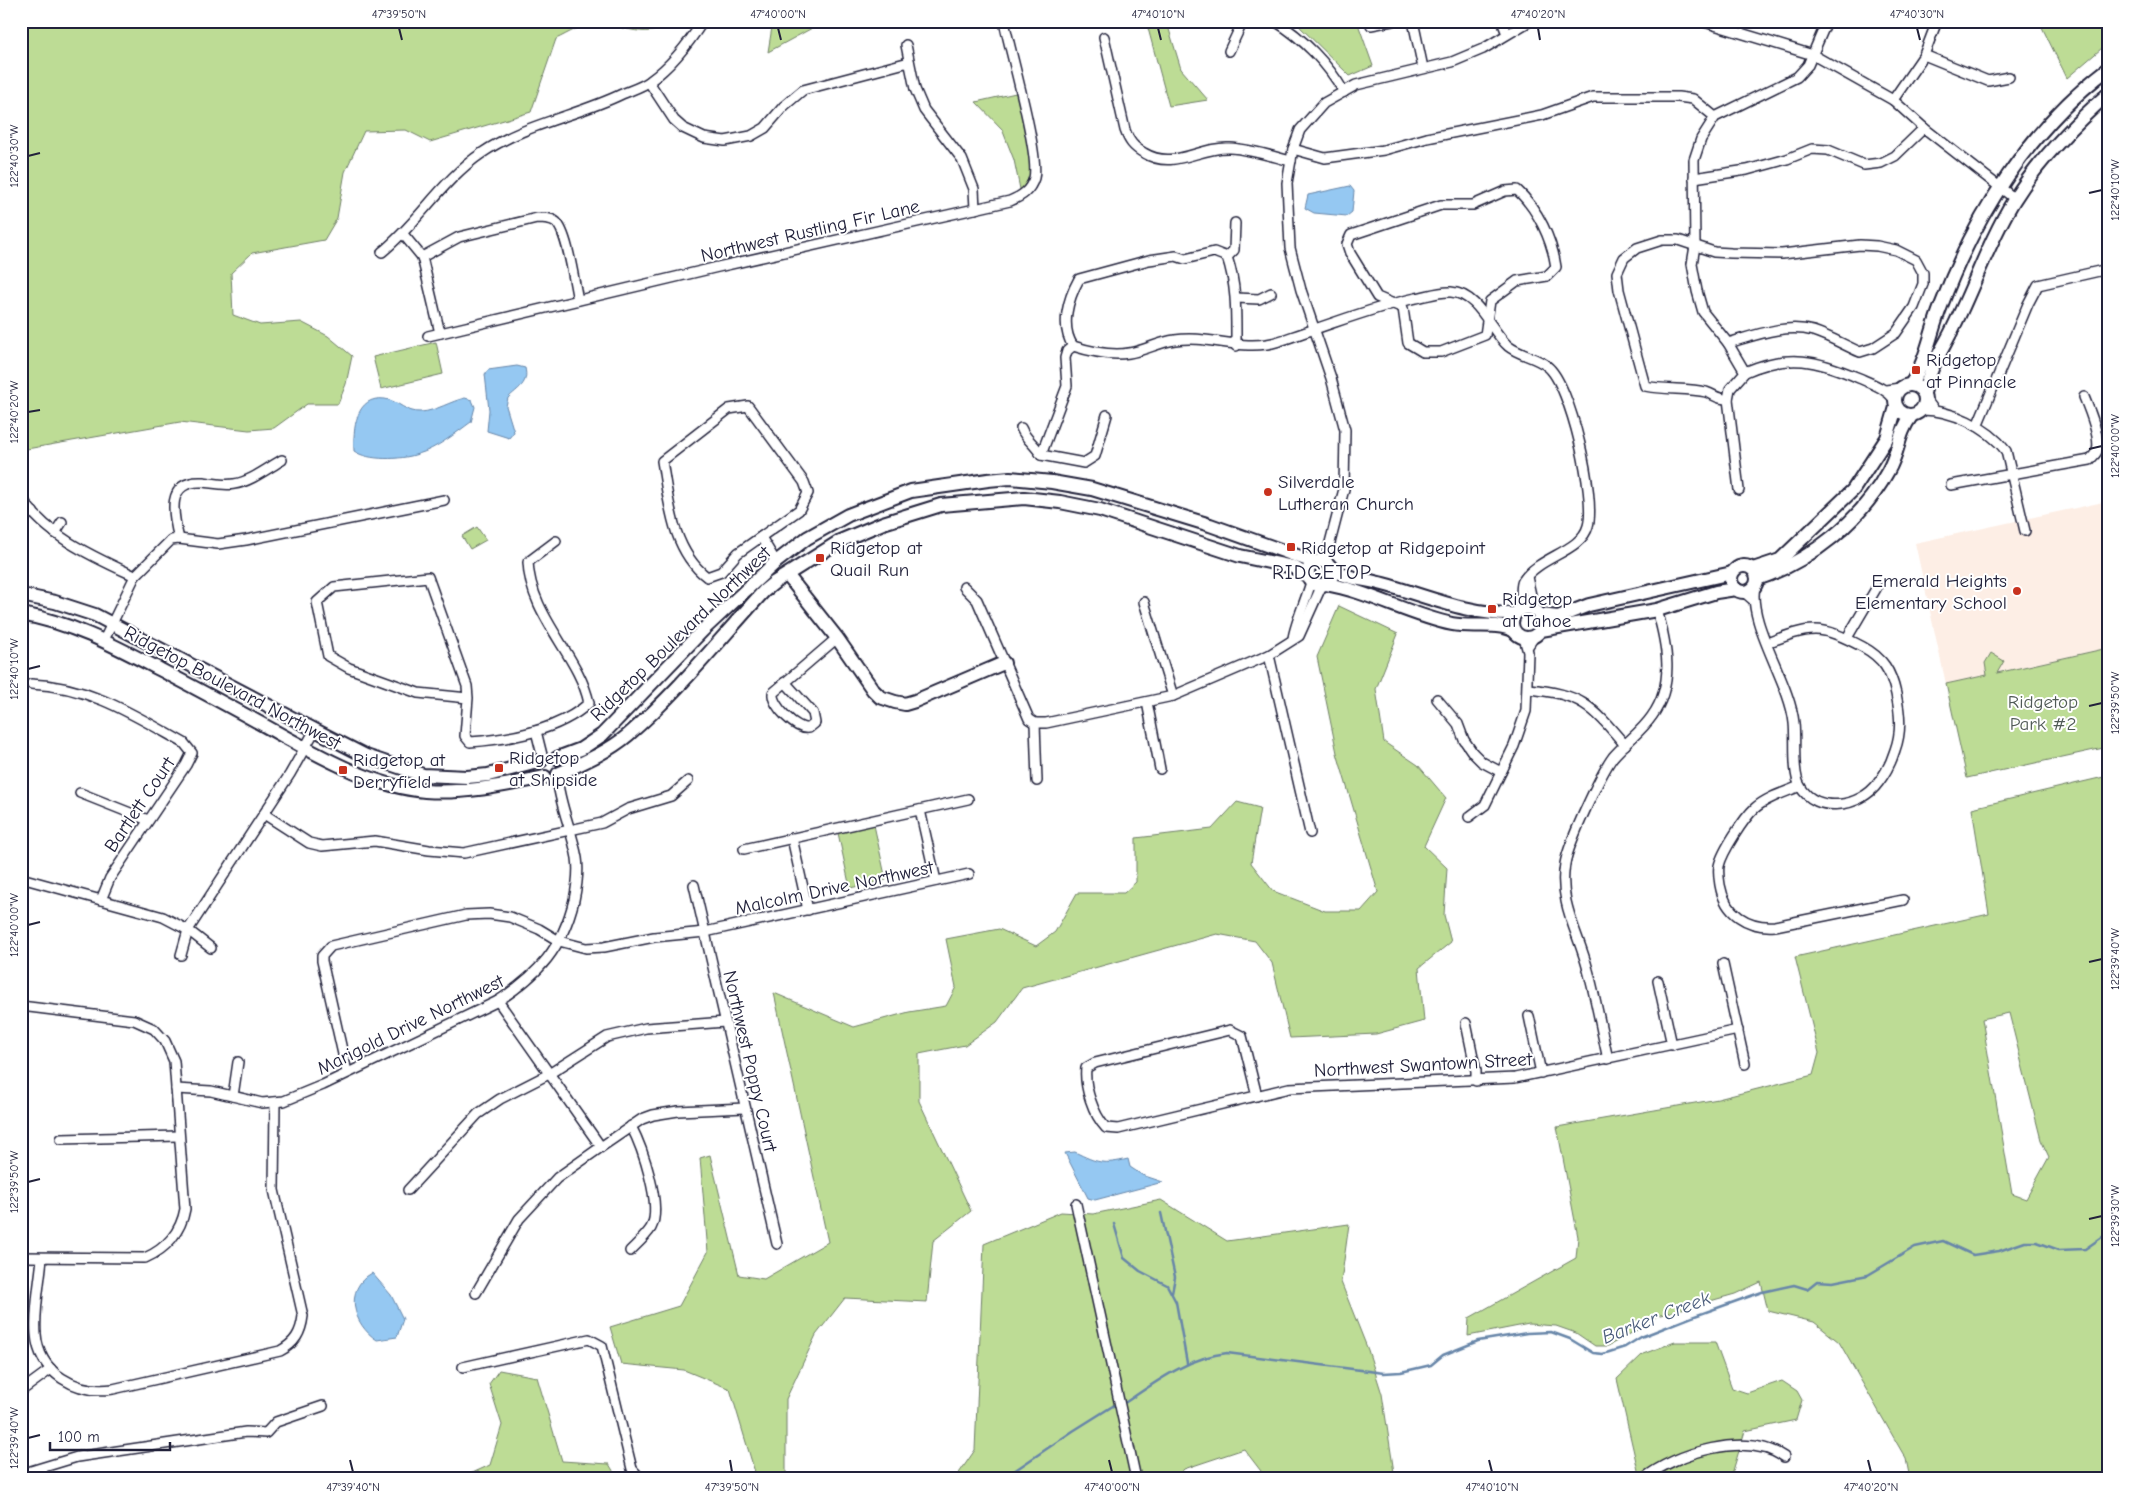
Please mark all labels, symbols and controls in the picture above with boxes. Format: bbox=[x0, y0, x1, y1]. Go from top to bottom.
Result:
text: 47°39'50"N bbox=[372, 7, 426, 21]
text: 47°40'00"N bbox=[750, 7, 806, 21]
text: 47°40'10"N bbox=[1131, 7, 1185, 21]
text: 47°40'20"N bbox=[1511, 7, 1565, 21]
text: 47°40'30"N bbox=[1890, 7, 1944, 21]
text: 122°40'30"W bbox=[7, 124, 21, 187]
text: 122°40'10"W bbox=[2108, 159, 2122, 221]
street label: Northwest Rustling Fir Lane bbox=[699, 195, 922, 267]
place label: Ridgetop at Pinnacle bbox=[1926, 349, 2016, 393]
marker: Ridgetop at Pinnacle bbox=[1910, 364, 1922, 376]
text: 122°40'20"W bbox=[7, 380, 21, 444]
text: 122°40'00"W bbox=[2108, 413, 2122, 478]
place label: Silverdale Lutheran Church bbox=[1278, 471, 1414, 515]
marker: Silverdale Lutheran Church bbox=[1262, 486, 1274, 498]
place label: Ridgetop at Quail Run bbox=[830, 537, 922, 581]
place label: Ridgetop at Ridgepoint bbox=[1301, 537, 1486, 559]
street label: Ridgetop Boulevard Northwest bbox=[586, 541, 776, 726]
marker: Ridgetop at Ridgepoint bbox=[1285, 541, 1297, 553]
marker: Ridgetop at Quail Run bbox=[814, 552, 826, 564]
district label: RIDGETOP bbox=[1272, 561, 1372, 584]
place label: Emerald Heights Elementary School bbox=[1855, 570, 2007, 614]
marker: Emerald Heights Elementary School bbox=[2011, 585, 2023, 597]
place label: Ridgetop at Tahoe bbox=[1502, 588, 1572, 632]
marker: Ridgetop at Tahoe bbox=[1486, 603, 1498, 615]
street label: Ridgetop Boulevard Northwest bbox=[120, 621, 345, 755]
text: 122°40'10"W bbox=[7, 638, 21, 700]
text: 122°39'50"W bbox=[2108, 671, 2122, 734]
park label: Ridgetop Park #2 bbox=[2008, 691, 2078, 735]
place label: Ridgetop at Shipside bbox=[509, 747, 597, 791]
place label: Ridgetop at Derryfield bbox=[353, 749, 445, 793]
street label: Bartlett Court bbox=[100, 752, 180, 856]
marker: Ridgetop at Shipside bbox=[493, 762, 505, 774]
marker: Ridgetop at Derryfield bbox=[337, 764, 349, 776]
street label: Malcolm Drive Northwest bbox=[733, 856, 936, 920]
text: 122°40'00"W bbox=[7, 892, 21, 957]
text: 122°39'40"W bbox=[2108, 927, 2122, 990]
street label: Northwest Poppy Court bbox=[718, 969, 782, 1154]
street label: Marigold Drive Northwest bbox=[313, 970, 508, 1080]
street label: Northwest Swantown Street bbox=[1313, 1048, 1533, 1082]
text: 122°39'50"W bbox=[7, 1150, 21, 1213]
text: 122°39'30"W bbox=[2108, 1184, 2122, 1247]
water label: Barker Creek bbox=[1599, 1286, 1714, 1349]
text: 122°39'40"W bbox=[7, 1406, 21, 1469]
scale bar bbox=[50, 1420, 170, 1452]
text: 100 m bbox=[58, 1428, 100, 1446]
text: 47°39'40"N bbox=[326, 1480, 380, 1494]
text: 47°39'50"N bbox=[705, 1480, 759, 1494]
text: 47°40'00"N bbox=[1084, 1480, 1140, 1494]
text: 47°40'10"N bbox=[1465, 1480, 1519, 1494]
text: 47°40'20"N bbox=[1844, 1480, 1898, 1494]

